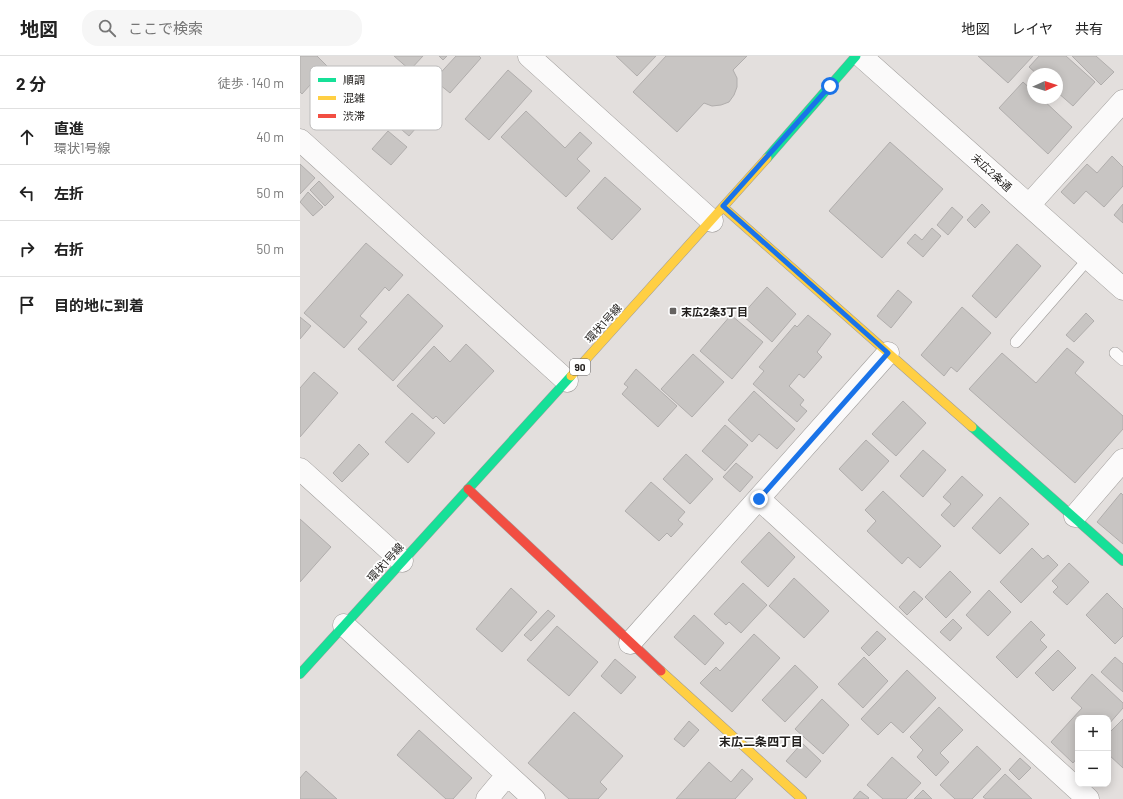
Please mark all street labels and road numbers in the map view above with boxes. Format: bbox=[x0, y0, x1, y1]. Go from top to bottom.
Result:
street label: 末広2条通 bbox=[969, 150, 1015, 194]
street label: 環状1号線 bbox=[582, 301, 624, 345]
road number: 90 bbox=[570, 359, 590, 375]
street label: 環状1号線 bbox=[364, 540, 406, 584]

